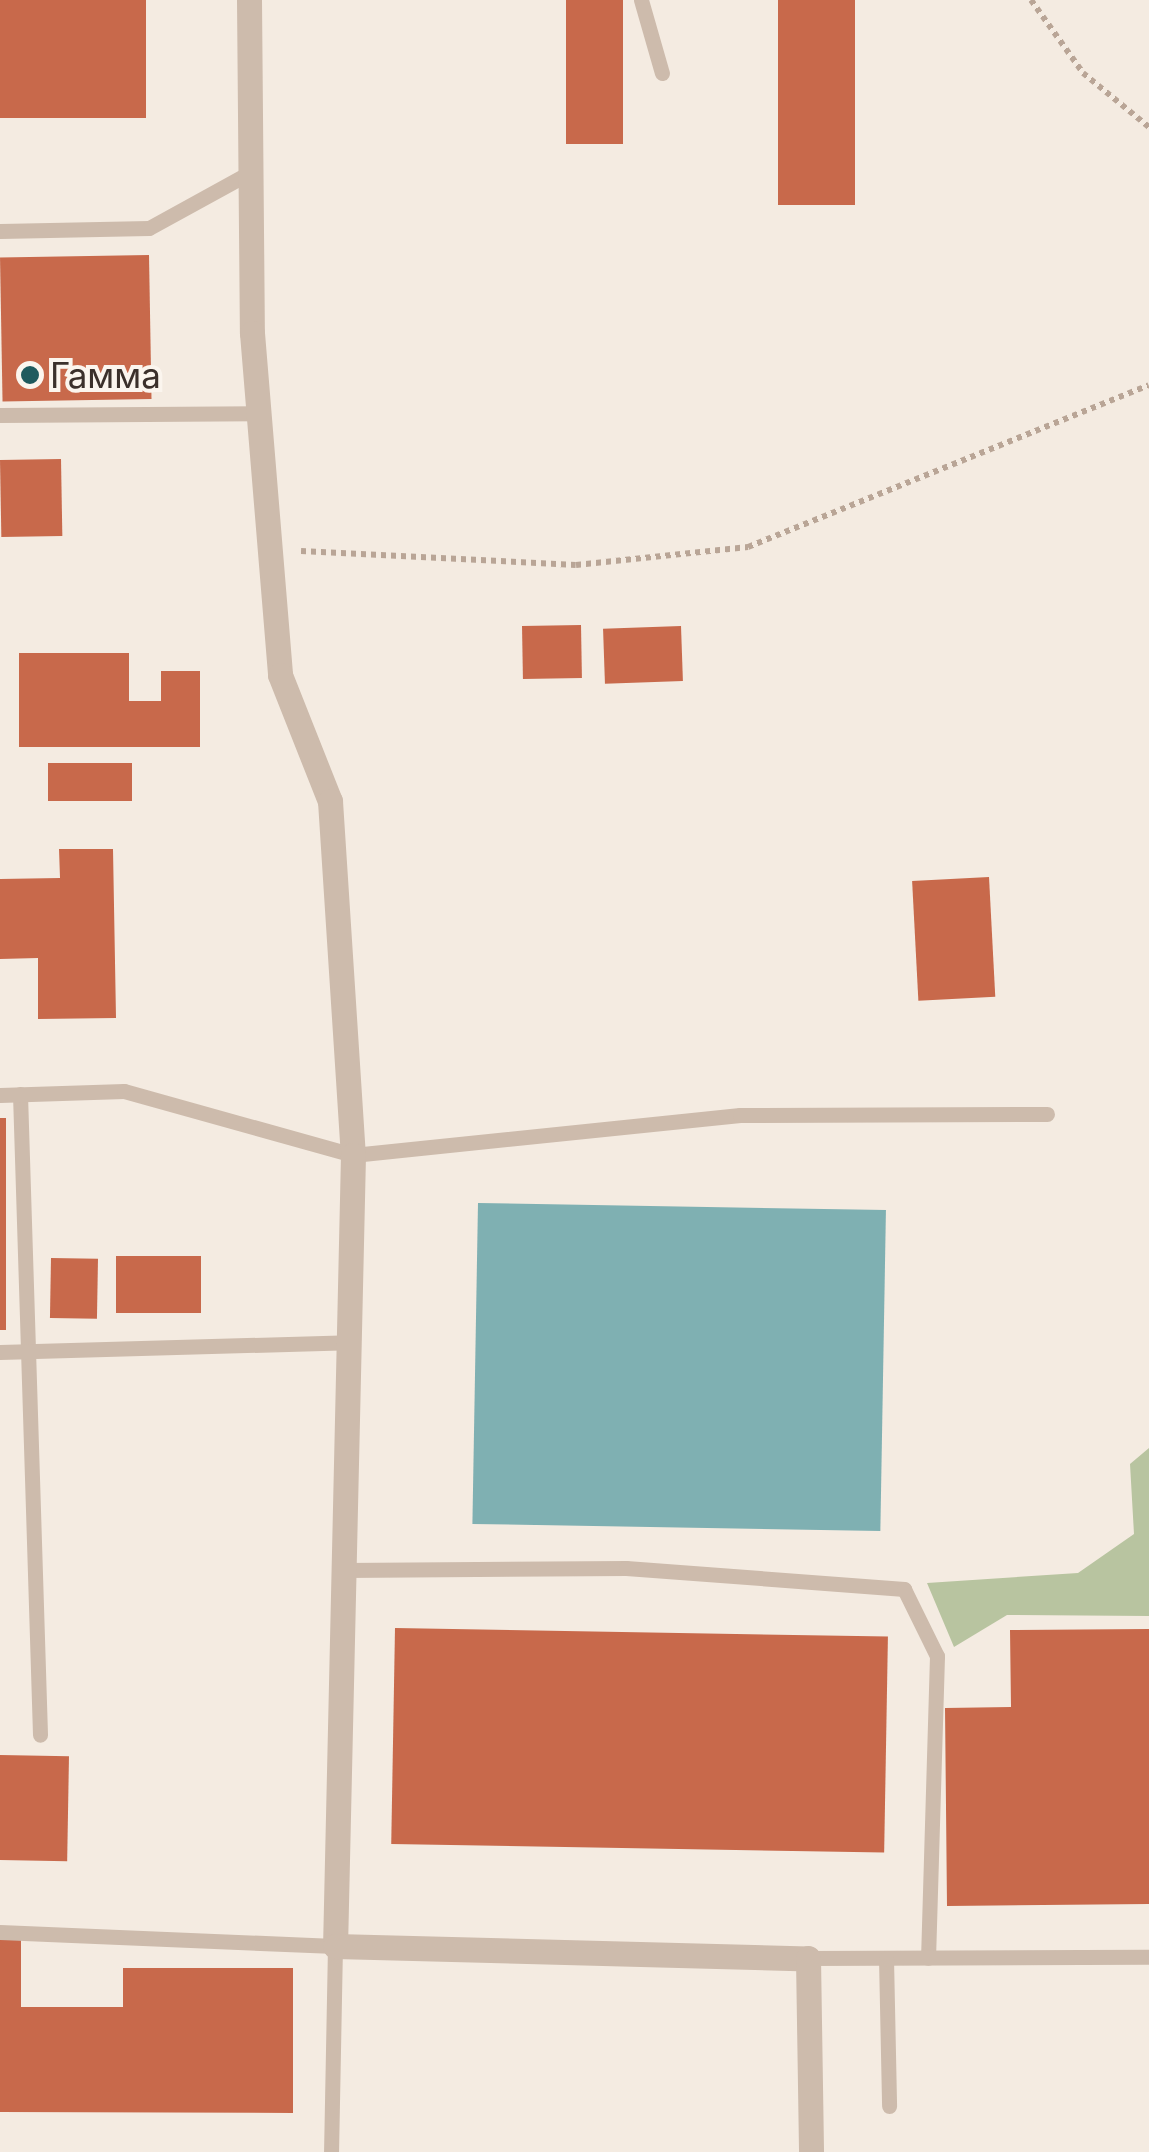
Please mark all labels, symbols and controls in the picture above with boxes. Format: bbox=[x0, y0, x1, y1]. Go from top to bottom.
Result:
place label: Гамма bbox=[50, 354, 161, 396]
marker: Гамма bbox=[19, 364, 41, 386]

